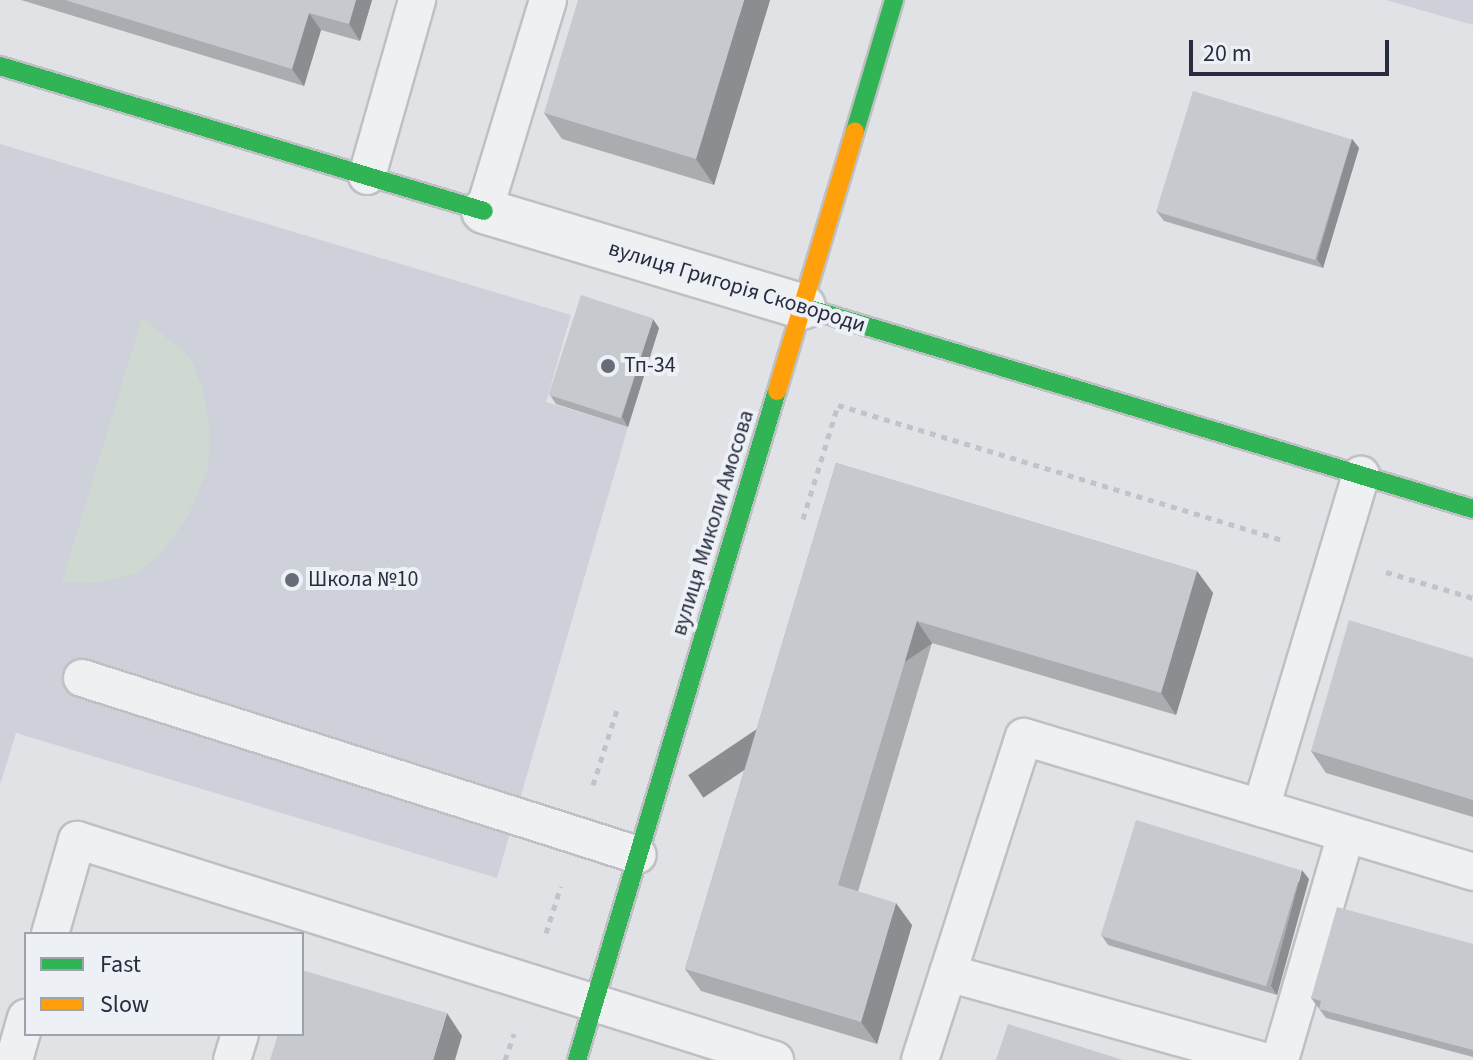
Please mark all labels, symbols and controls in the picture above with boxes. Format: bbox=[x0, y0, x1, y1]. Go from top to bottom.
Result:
scale bar bbox=[1193, 24, 1393, 74]
text: 20 m bbox=[1203, 36, 1252, 71]
street label: вулиця Григорія Сковороди bbox=[605, 235, 869, 339]
place label: Тп-34 bbox=[624, 353, 676, 379]
marker: Тп-34 bbox=[599, 357, 617, 375]
street label: вулиця Миколи Амосова bbox=[666, 407, 760, 639]
place label: Школа №10 bbox=[308, 567, 418, 593]
marker: Школа №10 bbox=[283, 571, 301, 589]
legend bbox=[24, 932, 304, 1036]
text: Fast bbox=[100, 947, 141, 982]
text: Slow bbox=[100, 987, 149, 1022]

